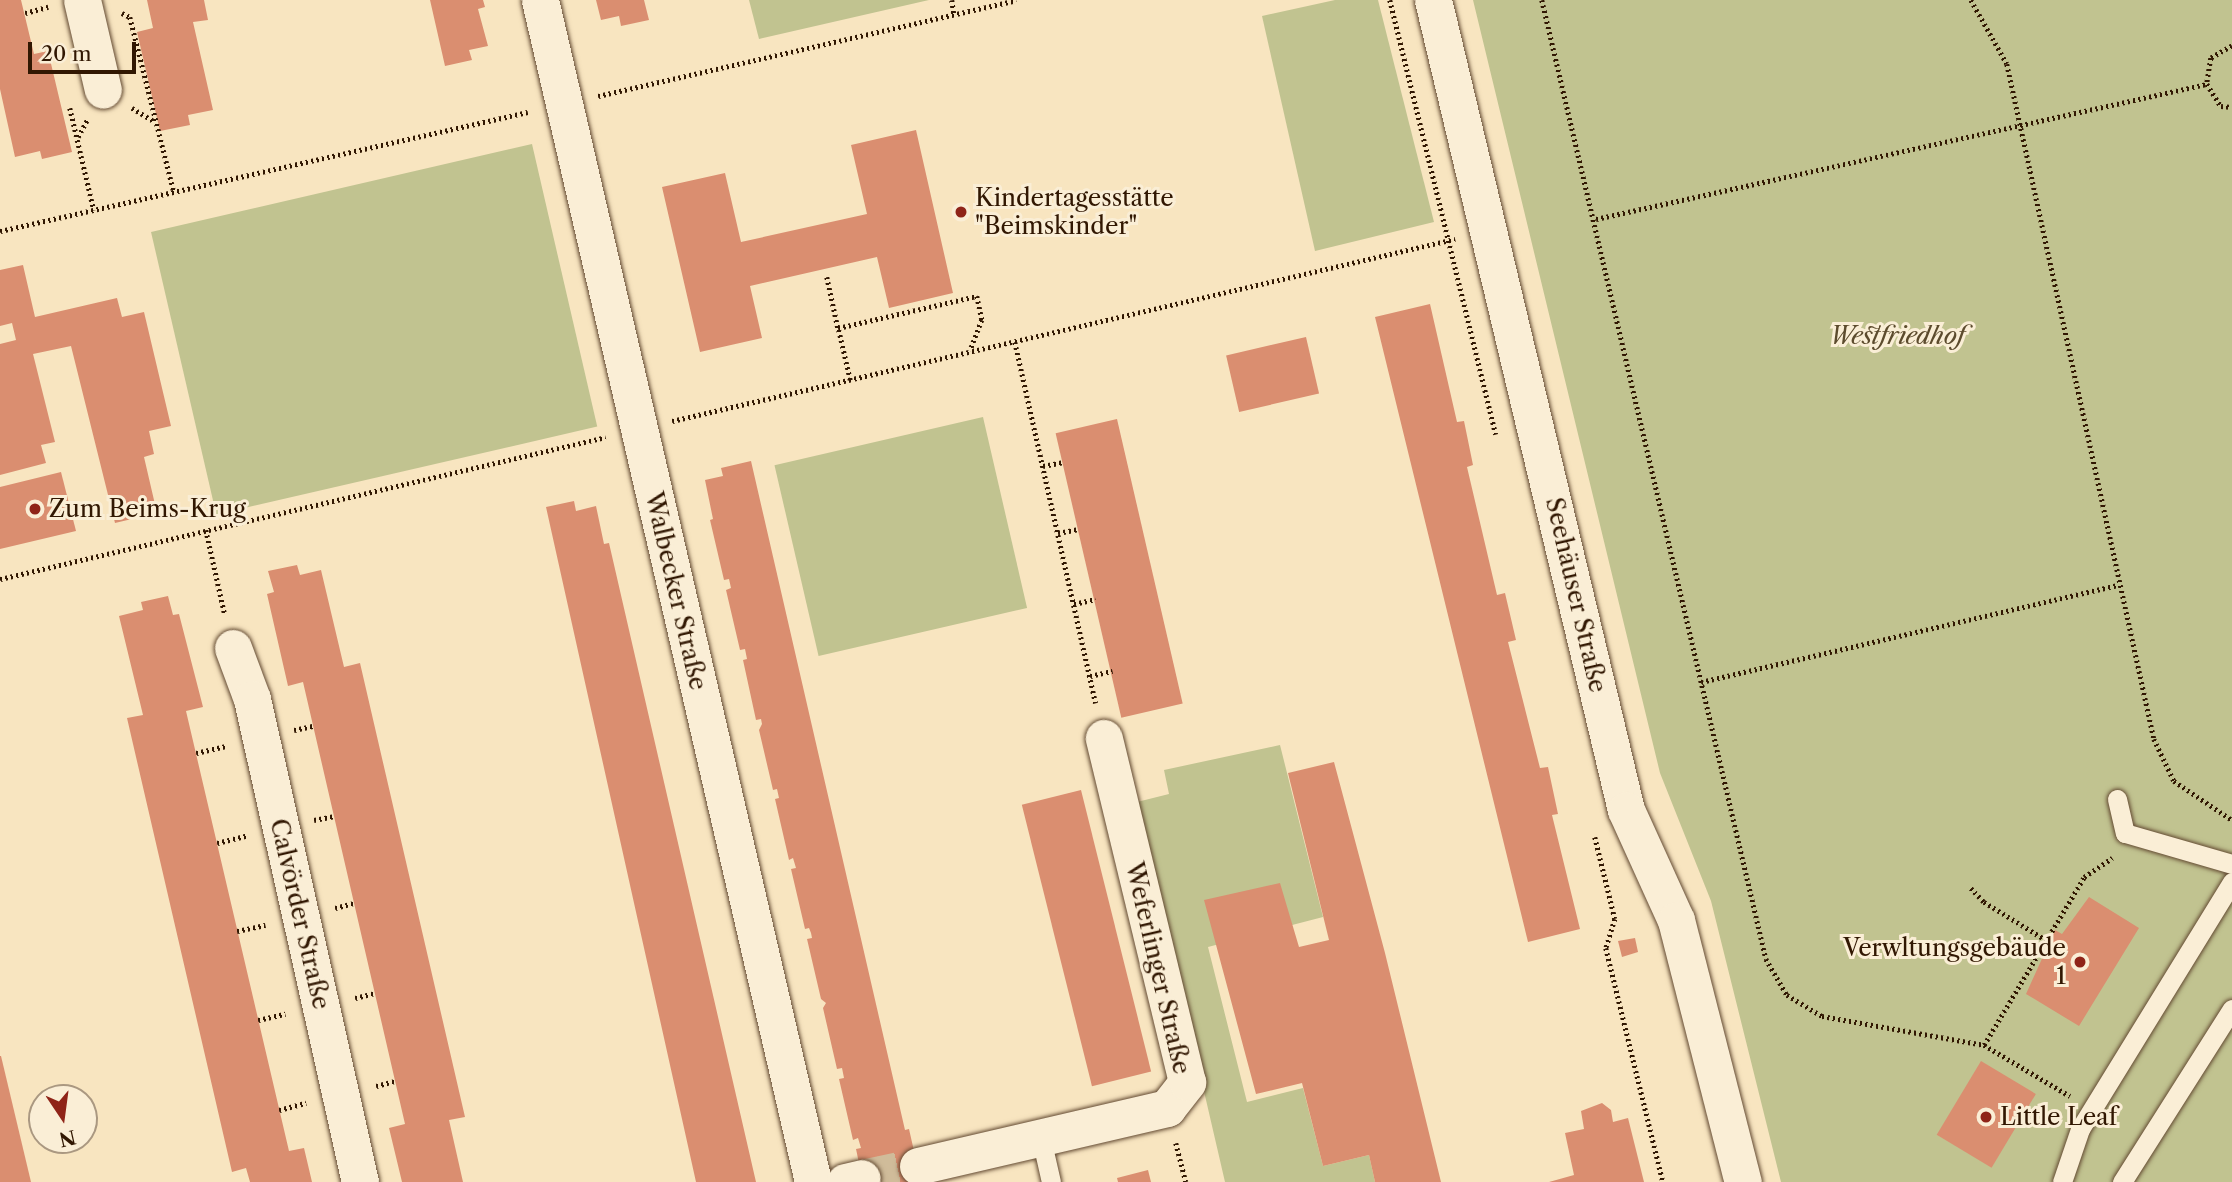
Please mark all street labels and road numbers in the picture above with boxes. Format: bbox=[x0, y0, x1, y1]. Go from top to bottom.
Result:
street label: Walbecker Straße bbox=[639, 489, 713, 693]
street label: Seehäuser Straße bbox=[1540, 494, 1612, 696]
street label: Calvörder Straße bbox=[264, 816, 336, 1012]
street label: Weferlinger Straße bbox=[1120, 859, 1196, 1077]

